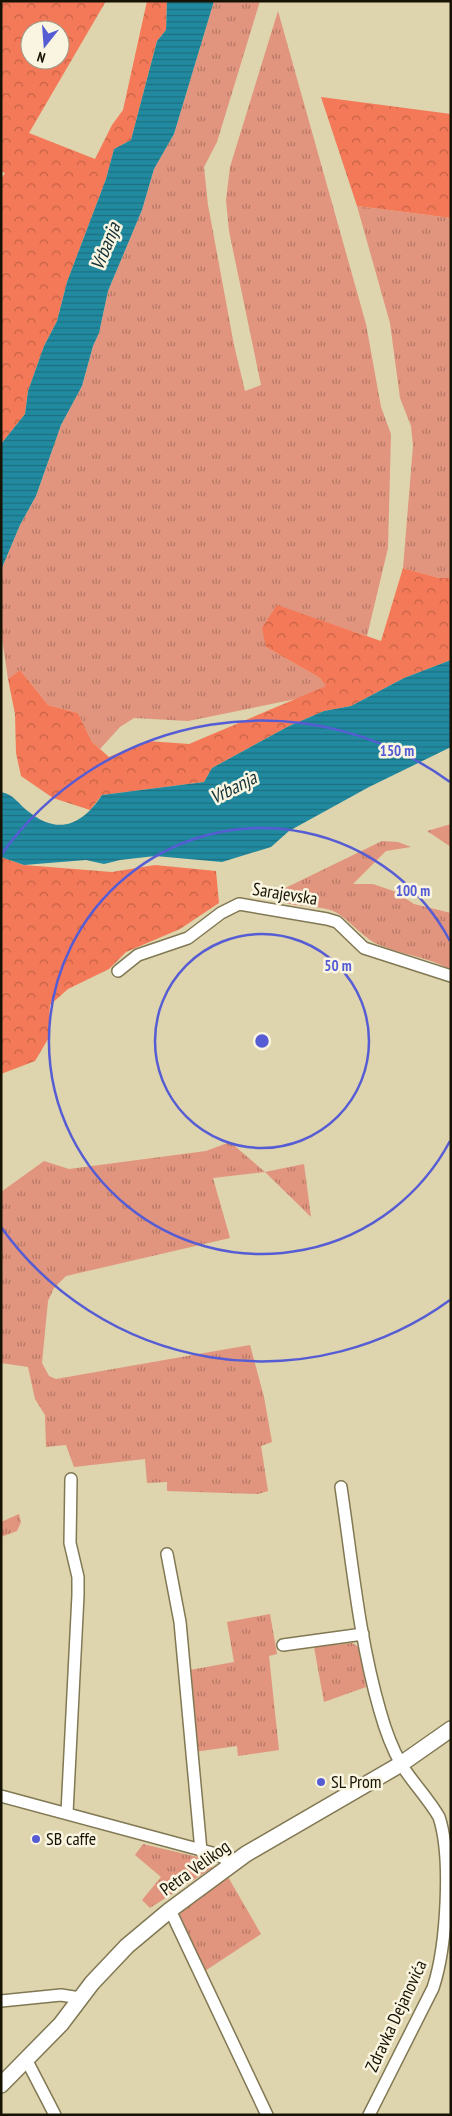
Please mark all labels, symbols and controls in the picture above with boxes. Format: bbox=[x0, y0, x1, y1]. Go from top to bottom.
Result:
north arrow bbox=[20, 20, 70, 70]
text: N bbox=[35, 48, 47, 67]
water label: Vrbanja bbox=[85, 217, 126, 273]
text: 150 m bbox=[380, 741, 414, 760]
water label: Vrbanja bbox=[206, 765, 262, 809]
street label: Sarajevska bbox=[251, 877, 319, 910]
text: 100 m bbox=[396, 881, 430, 900]
text: 50 m bbox=[324, 956, 352, 975]
centre of rings bbox=[253, 1032, 271, 1050]
place label: SL Prom bbox=[331, 1770, 381, 1793]
marker: SL Prom bbox=[315, 1776, 327, 1788]
place label: SB caffe bbox=[46, 1827, 96, 1850]
marker: SB caffe bbox=[30, 1833, 42, 1845]
street label: Petra Velikog bbox=[155, 1835, 234, 1901]
street label: Zdravka Dejanovića bbox=[360, 1956, 431, 2075]

